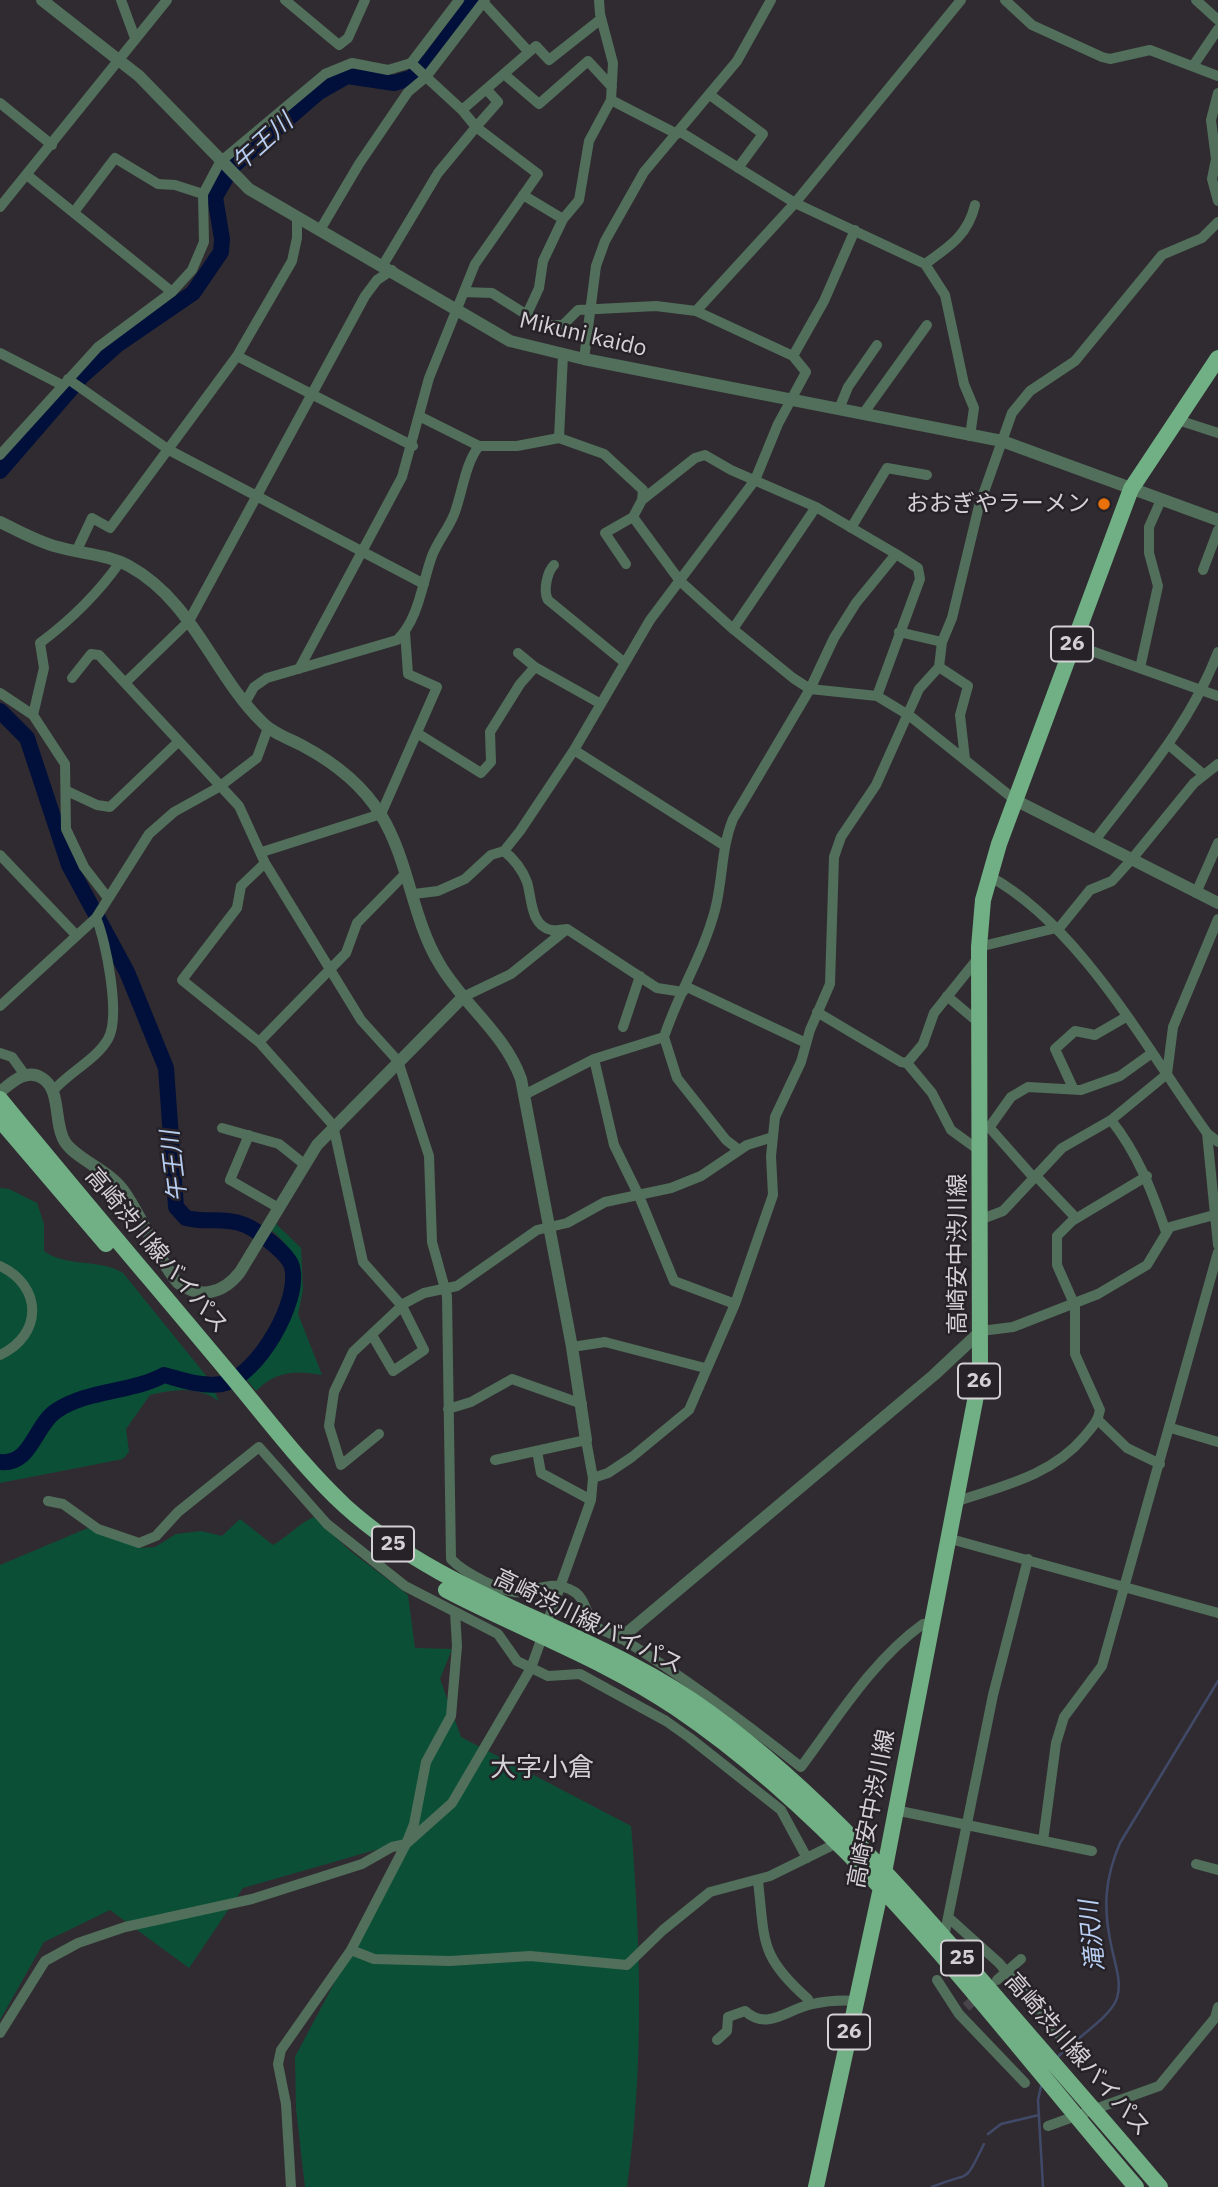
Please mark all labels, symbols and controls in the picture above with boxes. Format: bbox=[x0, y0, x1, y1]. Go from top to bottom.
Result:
water label: 午王川 bbox=[227, 108, 299, 178]
street label: Mikuni kaido bbox=[517, 307, 649, 363]
place label: おおぎやラーメン bbox=[906, 490, 1090, 518]
marker: おおぎやラーメン bbox=[1096, 496, 1112, 512]
road number: 26 bbox=[1051, 626, 1093, 662]
water label: 午王川 bbox=[156, 1129, 194, 1203]
street label: 高崎渋川線バイパス bbox=[79, 1163, 233, 1339]
street label: 高崎安中渋川線 bbox=[944, 1174, 972, 1334]
road number: 26 bbox=[958, 1364, 1000, 1398]
road number: 25 bbox=[372, 1526, 414, 1562]
street label: 高崎渋川線バイパス bbox=[489, 1564, 687, 1680]
street label: 高崎安中渋川線 bbox=[843, 1727, 901, 1891]
district label: 大字小倉 bbox=[490, 1752, 594, 1784]
water label: 滝沢川 bbox=[1075, 1899, 1111, 1973]
road number: 25 bbox=[941, 1940, 983, 1976]
street label: 高崎渋川線バイパス bbox=[999, 1968, 1155, 2142]
road number: 26 bbox=[828, 2014, 870, 2050]

